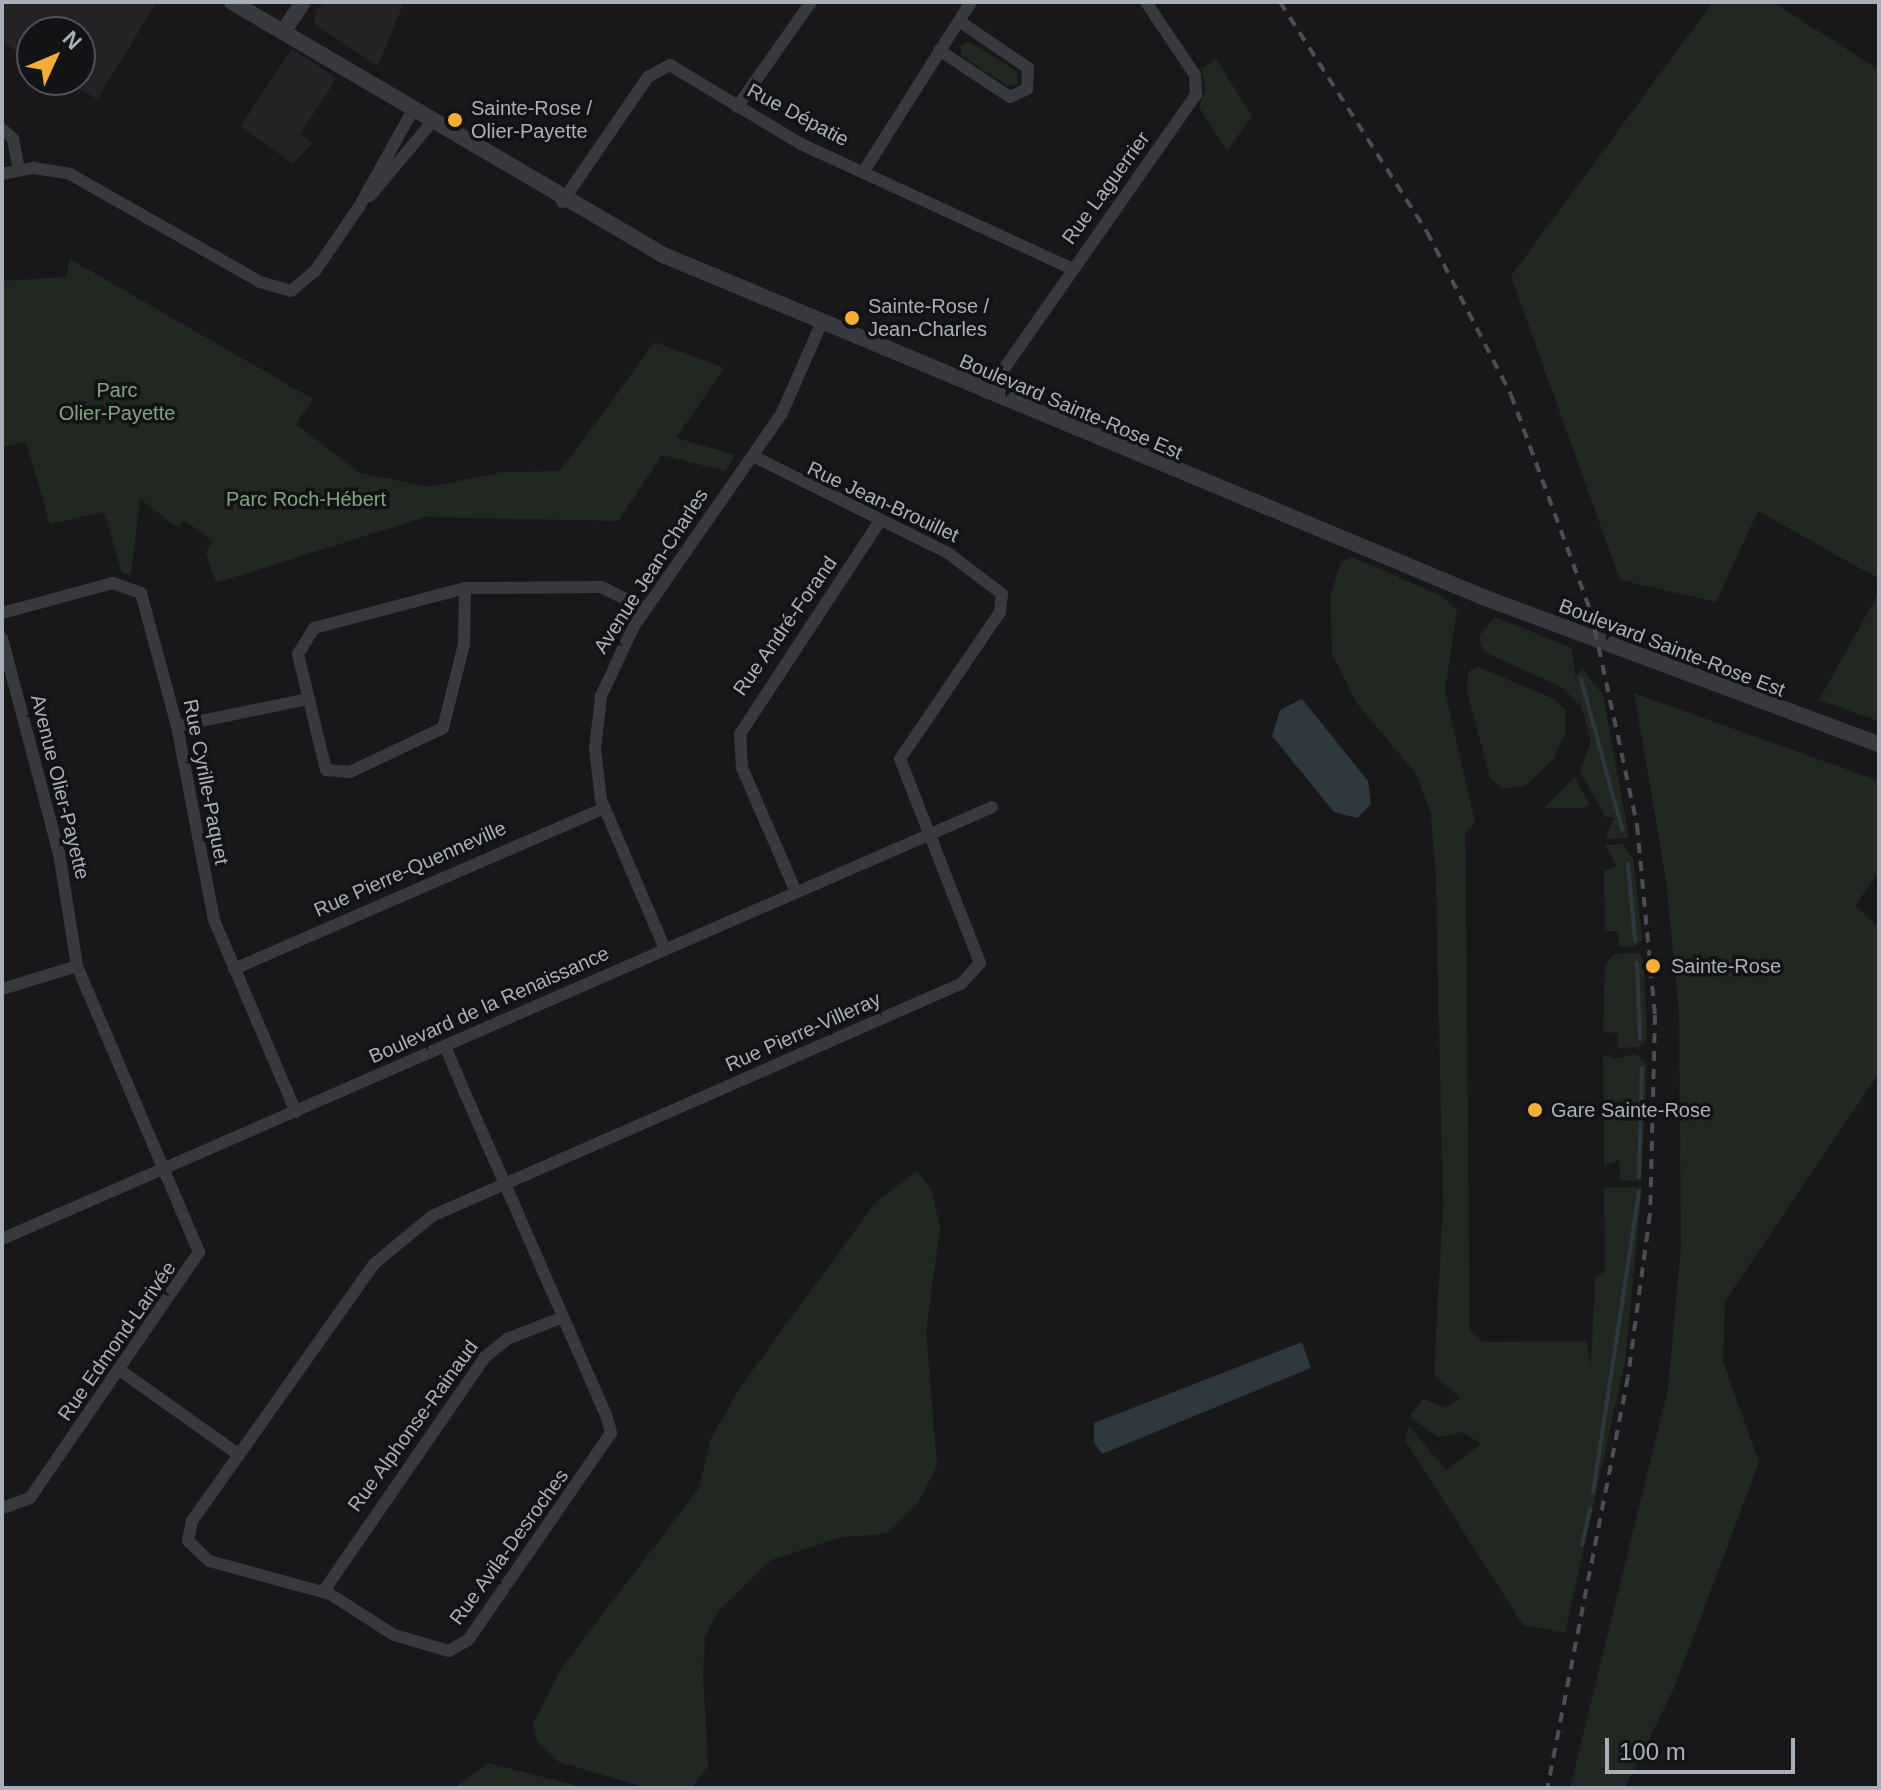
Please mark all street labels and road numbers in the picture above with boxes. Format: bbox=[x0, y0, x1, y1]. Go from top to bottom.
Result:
street label: Rue Dépatie bbox=[743, 78, 853, 152]
street label: Rue Laguerrier bbox=[1057, 127, 1155, 249]
street label: Boulevard Sainte-Rose Est bbox=[956, 349, 1186, 465]
street label: Rue Jean-Brouillet bbox=[803, 456, 963, 548]
street label: Avenue Jean-Charles bbox=[589, 484, 713, 658]
street label: Rue André-Forand bbox=[728, 551, 842, 701]
street label: Boulevard Sainte-Rose Est bbox=[1556, 594, 1788, 702]
street label: Avenue Olier-Payette bbox=[25, 692, 95, 882]
street label: Rue Cyrille-Paquet bbox=[178, 697, 234, 867]
street label: Rue Pierre-Quenneville bbox=[310, 816, 510, 922]
street label: Boulevard de la Renaissance bbox=[365, 941, 613, 1069]
street label: Rue Pierre-Villeray bbox=[722, 987, 884, 1077]
street label: Rue Edmond-Larivée bbox=[53, 1257, 181, 1425]
street label: Rue Alphonse-Rainaud bbox=[343, 1335, 483, 1517]
street label: Rue Avila-Desroches bbox=[444, 1464, 574, 1630]

